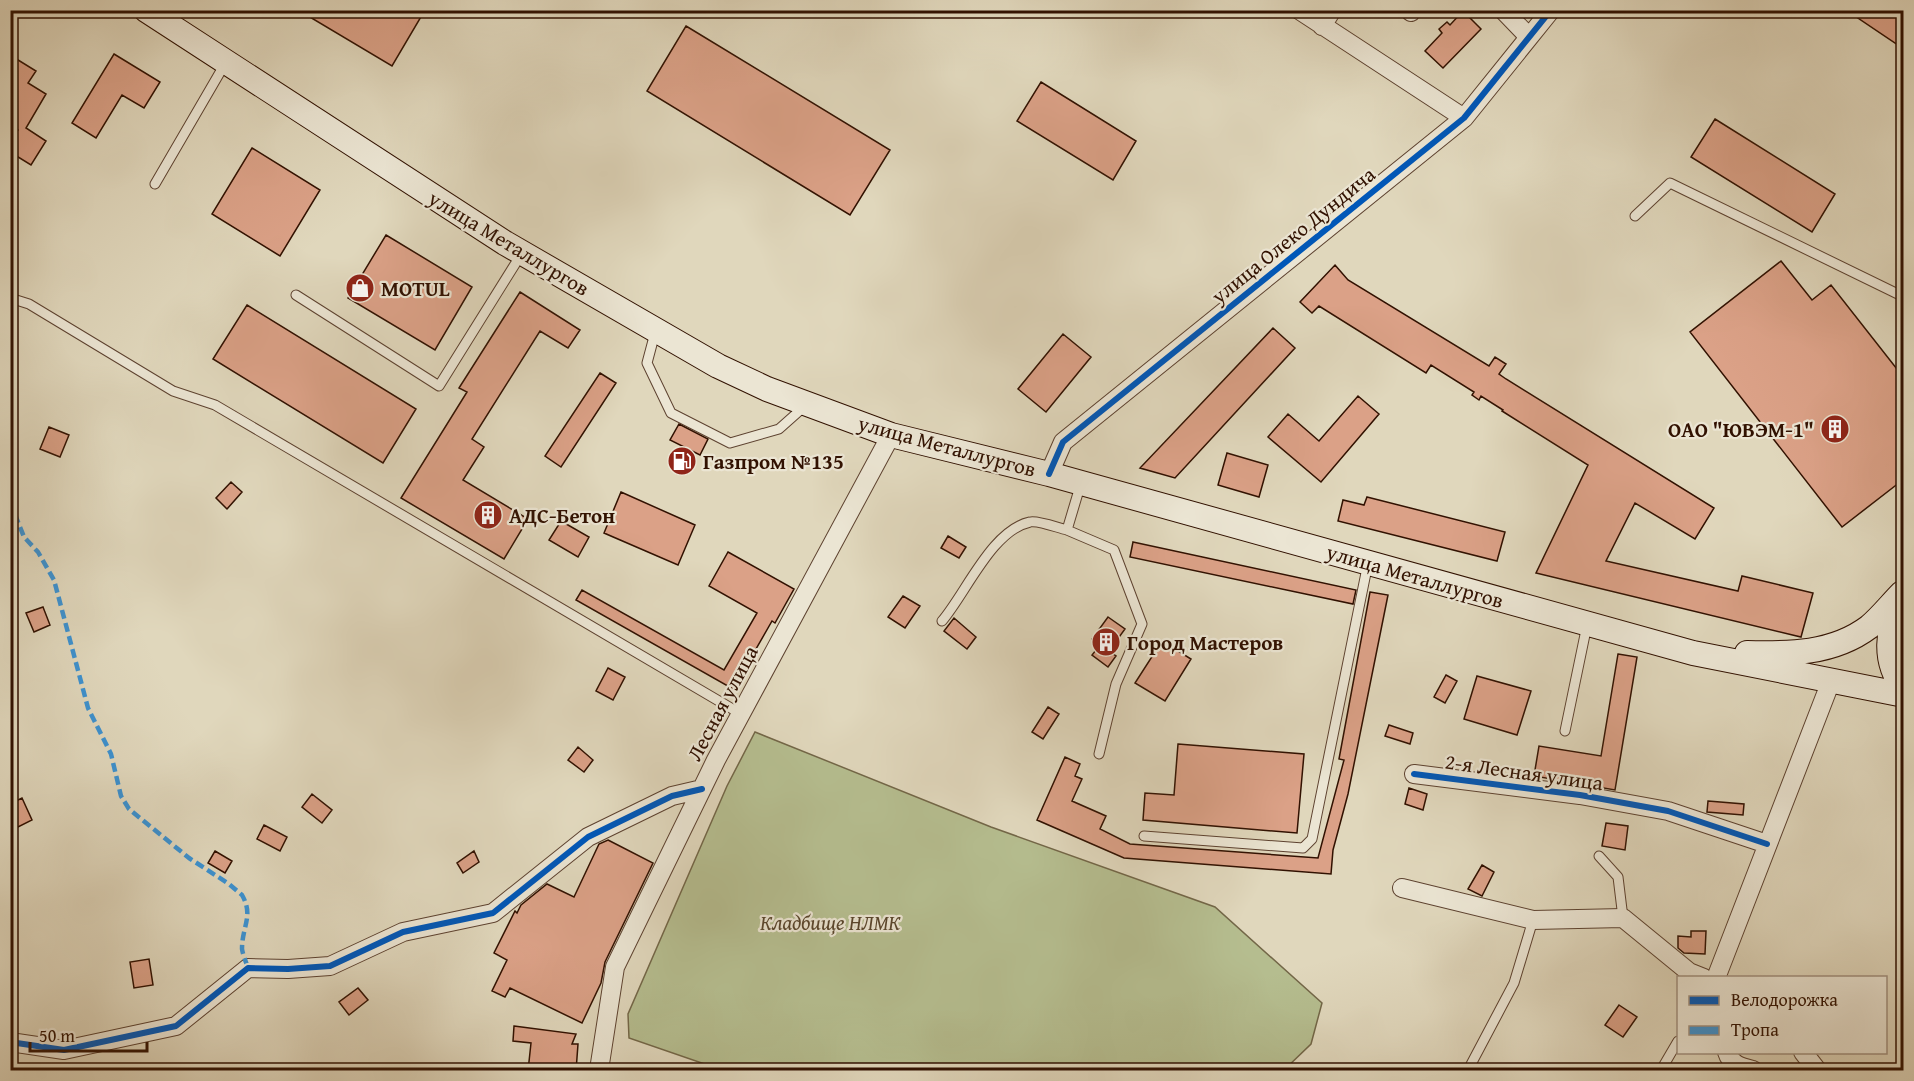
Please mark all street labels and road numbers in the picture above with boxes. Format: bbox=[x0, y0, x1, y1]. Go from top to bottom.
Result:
street label: улица Олеко Дундича bbox=[1203, 159, 1382, 312]
street label: улица Металлургов bbox=[422, 182, 595, 303]
street label: улица Металлургов bbox=[854, 407, 1039, 485]
street label: улица Металлургов bbox=[1322, 536, 1507, 616]
street label: Лесная улица bbox=[679, 640, 765, 766]
street label: 2-я Лесная улица bbox=[1443, 746, 1605, 798]

